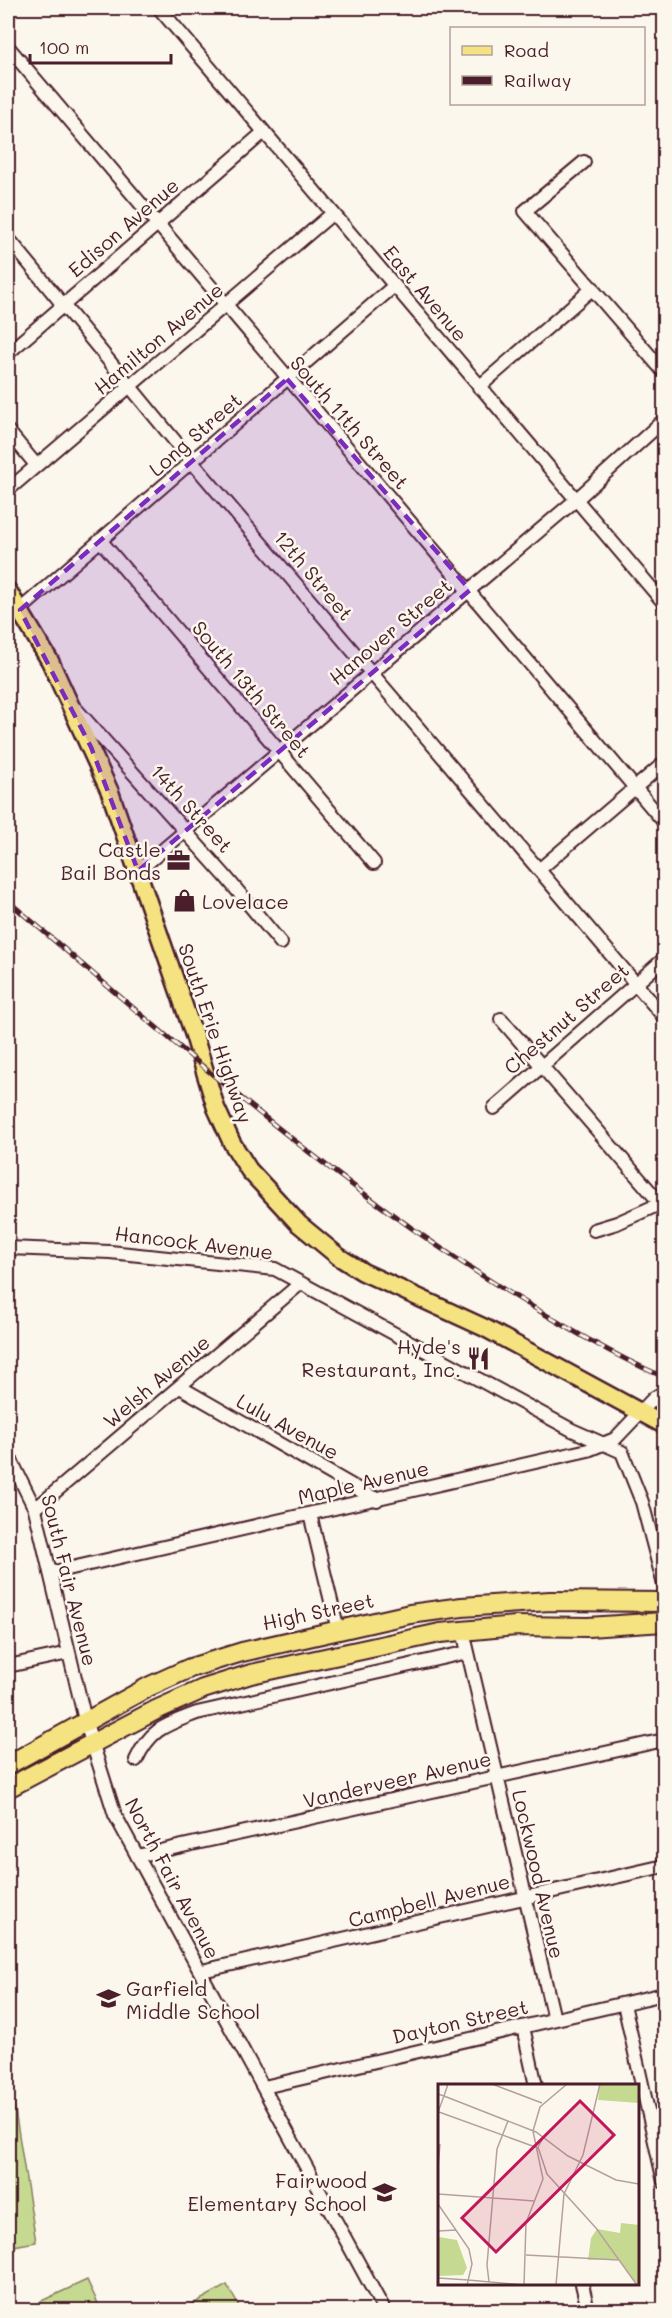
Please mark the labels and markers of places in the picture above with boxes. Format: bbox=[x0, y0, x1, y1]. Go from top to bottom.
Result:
place label: Castle Bail Bonds bbox=[61, 836, 161, 885]
office icon: Castle Bail Bonds bbox=[166, 847, 192, 873]
shop icon: Lovelace bbox=[171, 888, 197, 914]
place label: Lovelace bbox=[202, 888, 289, 914]
place label: Hyde's Restaurant, Inc. bbox=[302, 1333, 461, 1382]
restaurant icon: Hyde's Restaurant, Inc. bbox=[466, 1345, 492, 1371]
place label: Garfield Middle School bbox=[126, 1975, 260, 2024]
school or university icon: Garfield Middle School bbox=[95, 1986, 121, 2012]
place label: Fairwood Elementary School bbox=[188, 2167, 367, 2216]
school or university icon: Fairwood Elementary School bbox=[372, 2179, 398, 2205]

